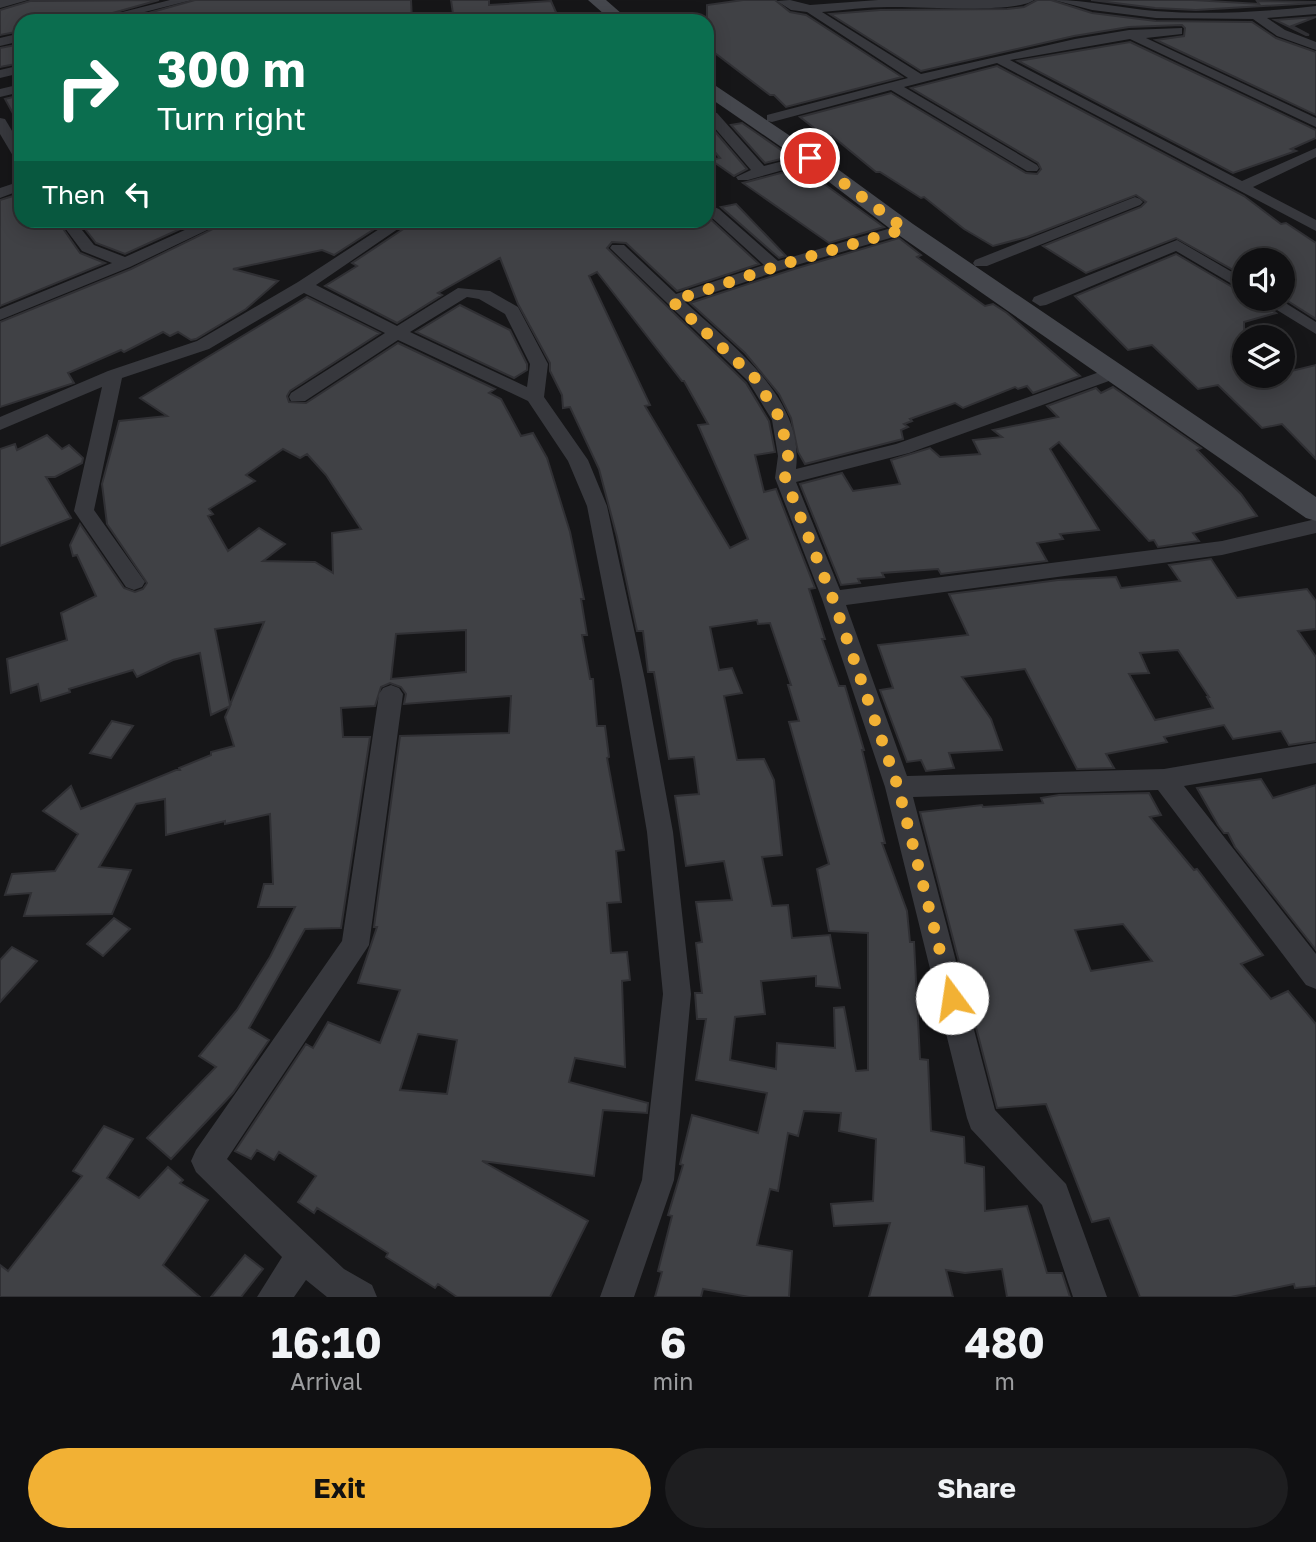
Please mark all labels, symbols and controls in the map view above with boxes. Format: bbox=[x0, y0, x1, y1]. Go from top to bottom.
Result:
text: 300 m bbox=[157, 39, 306, 98]
icon: right bbox=[42, 42, 133, 133]
text: Turn right bbox=[157, 99, 306, 137]
pin bbox=[780, 128, 840, 188]
icon: arrive bbox=[791, 139, 829, 177]
icon: left bbox=[119, 175, 157, 213]
text: Then bbox=[42, 179, 105, 210]
map controls bbox=[1232, 248, 1295, 388]
button: sound bbox=[1232, 248, 1295, 311]
button: layers bbox=[1232, 325, 1295, 388]
position arrow bbox=[915, 961, 989, 1035]
text: 16:10 bbox=[271, 1317, 382, 1367]
text: 6 bbox=[660, 1317, 686, 1367]
text: 480 bbox=[964, 1317, 1045, 1367]
text: Arrival bbox=[290, 1367, 362, 1395]
text: min bbox=[653, 1367, 693, 1395]
text: m bbox=[995, 1367, 1015, 1395]
button: Exit bbox=[28, 1448, 651, 1528]
button: Share bbox=[665, 1448, 1288, 1528]

